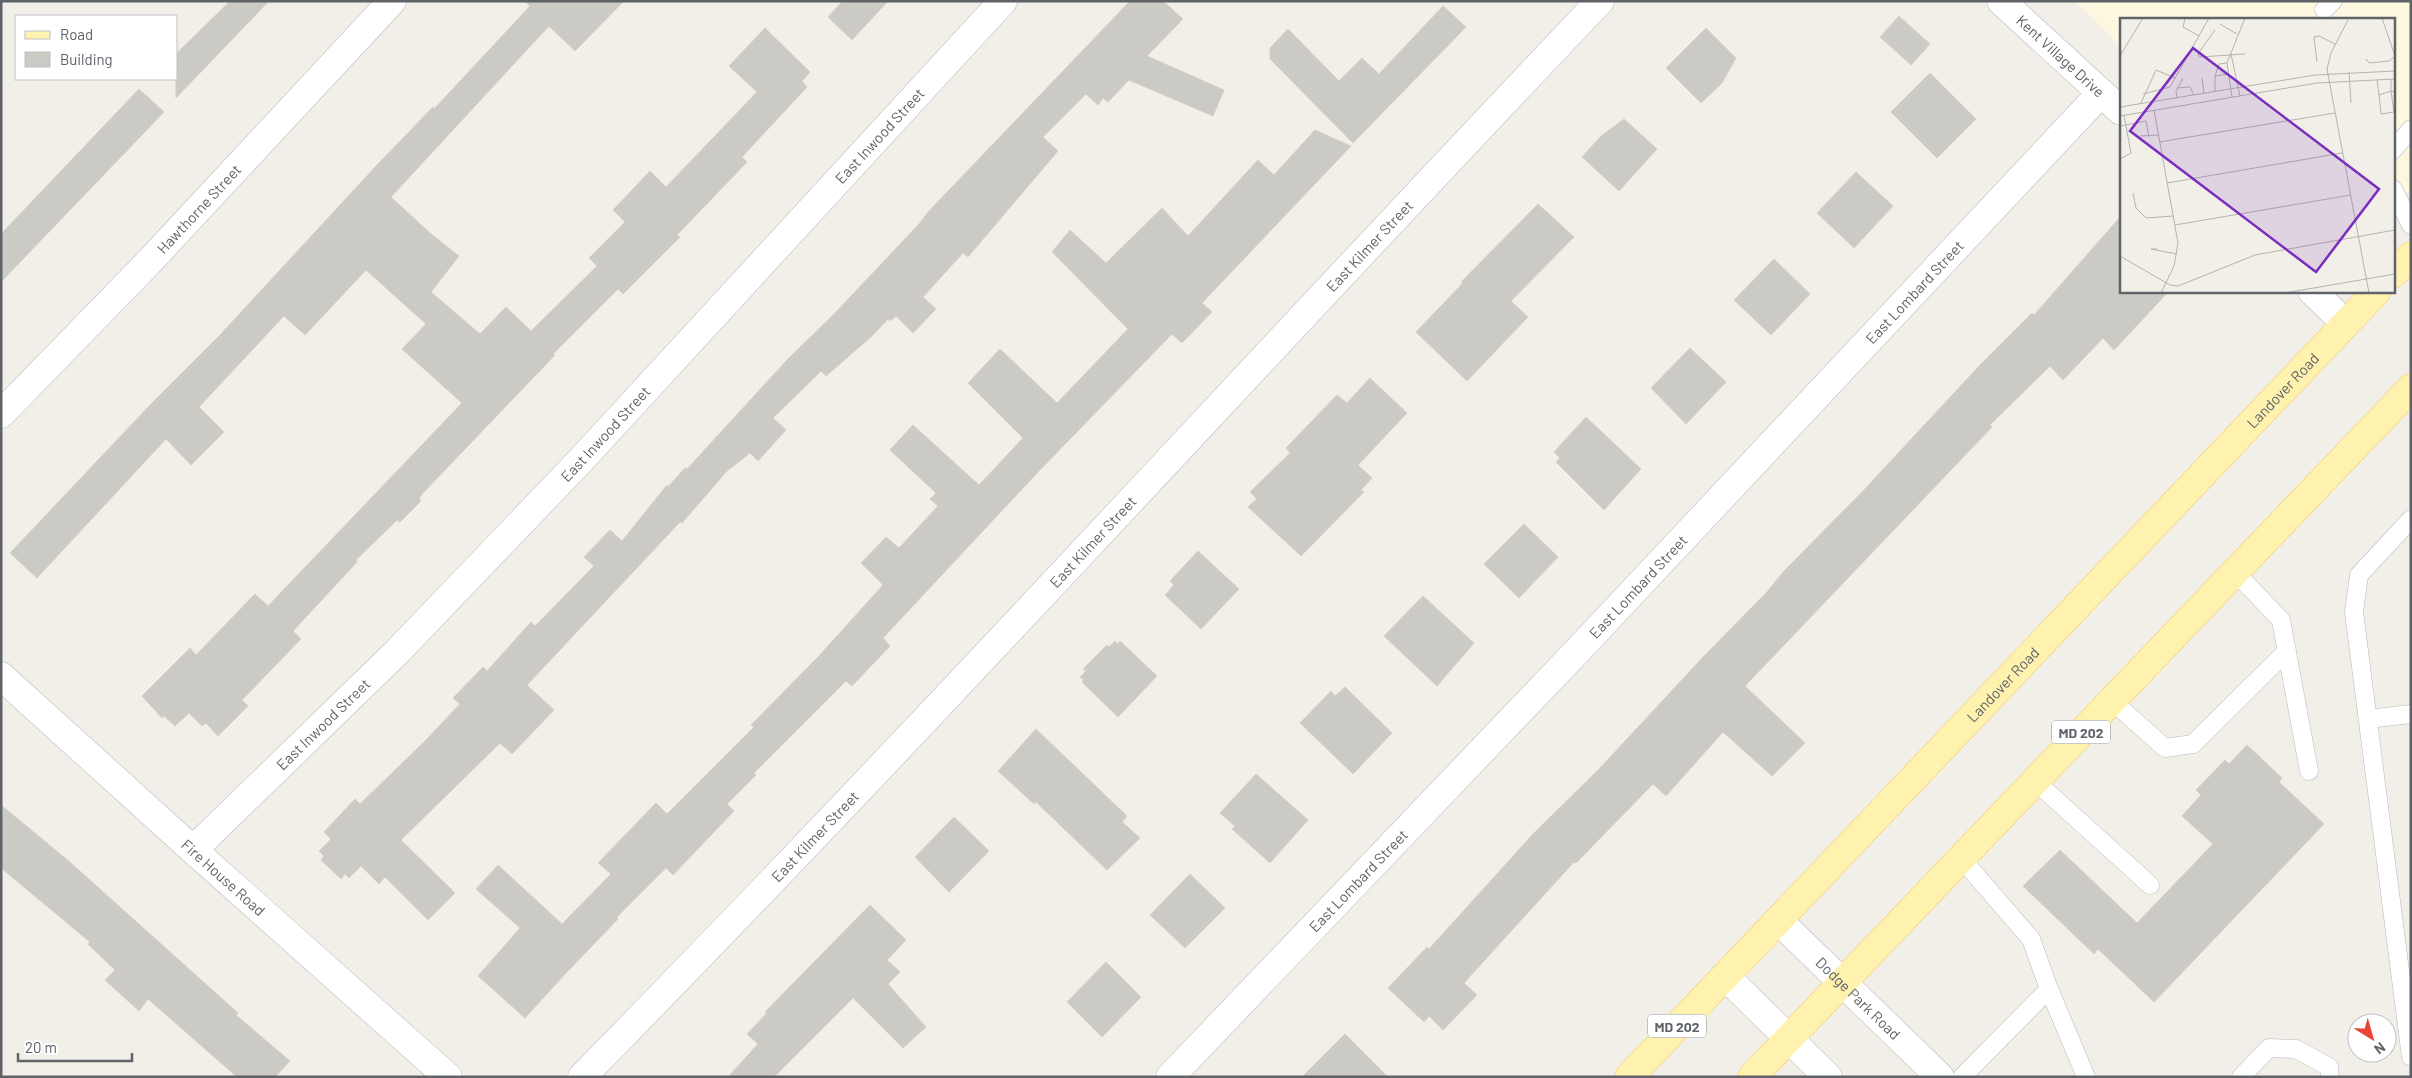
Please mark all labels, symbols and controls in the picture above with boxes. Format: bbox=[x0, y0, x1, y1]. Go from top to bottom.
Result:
street label: Kent Village Drive bbox=[2013, 11, 2109, 101]
legend bbox=[15, 15, 178, 80]
inset map bbox=[2120, 18, 2394, 292]
text: Road bbox=[60, 25, 93, 43]
text: Building bbox=[60, 50, 113, 68]
street label: East Inwood Street bbox=[831, 84, 928, 187]
street label: Hawthorne Street bbox=[153, 160, 245, 257]
street label: East Kilmer Street bbox=[1322, 196, 1416, 295]
street label: East Lombard Street bbox=[1862, 236, 1967, 347]
street label: Landover Road bbox=[2243, 349, 2322, 432]
street label: East Inwood Street bbox=[557, 382, 654, 485]
street label: East Kilmer Street bbox=[1046, 492, 1140, 591]
street label: East Lombard Street bbox=[1585, 531, 1691, 642]
street label: Landover Road bbox=[1963, 643, 2043, 726]
street label: East Inwood Street bbox=[272, 674, 373, 773]
road number: MD 202 bbox=[2052, 720, 2110, 744]
street label: East Kilmer Street bbox=[767, 787, 862, 885]
street label: East Lombard Street bbox=[1305, 825, 1411, 935]
street label: Fire House Road bbox=[178, 835, 269, 919]
street label: Dodge Park Road bbox=[1813, 953, 1904, 1043]
north arrow bbox=[2347, 1013, 2397, 1063]
road number: MD 202 bbox=[1648, 1014, 1706, 1038]
scale bar bbox=[18, 1030, 131, 1062]
text: 20 m bbox=[25, 1038, 57, 1056]
text: N bbox=[2371, 1039, 2389, 1058]

